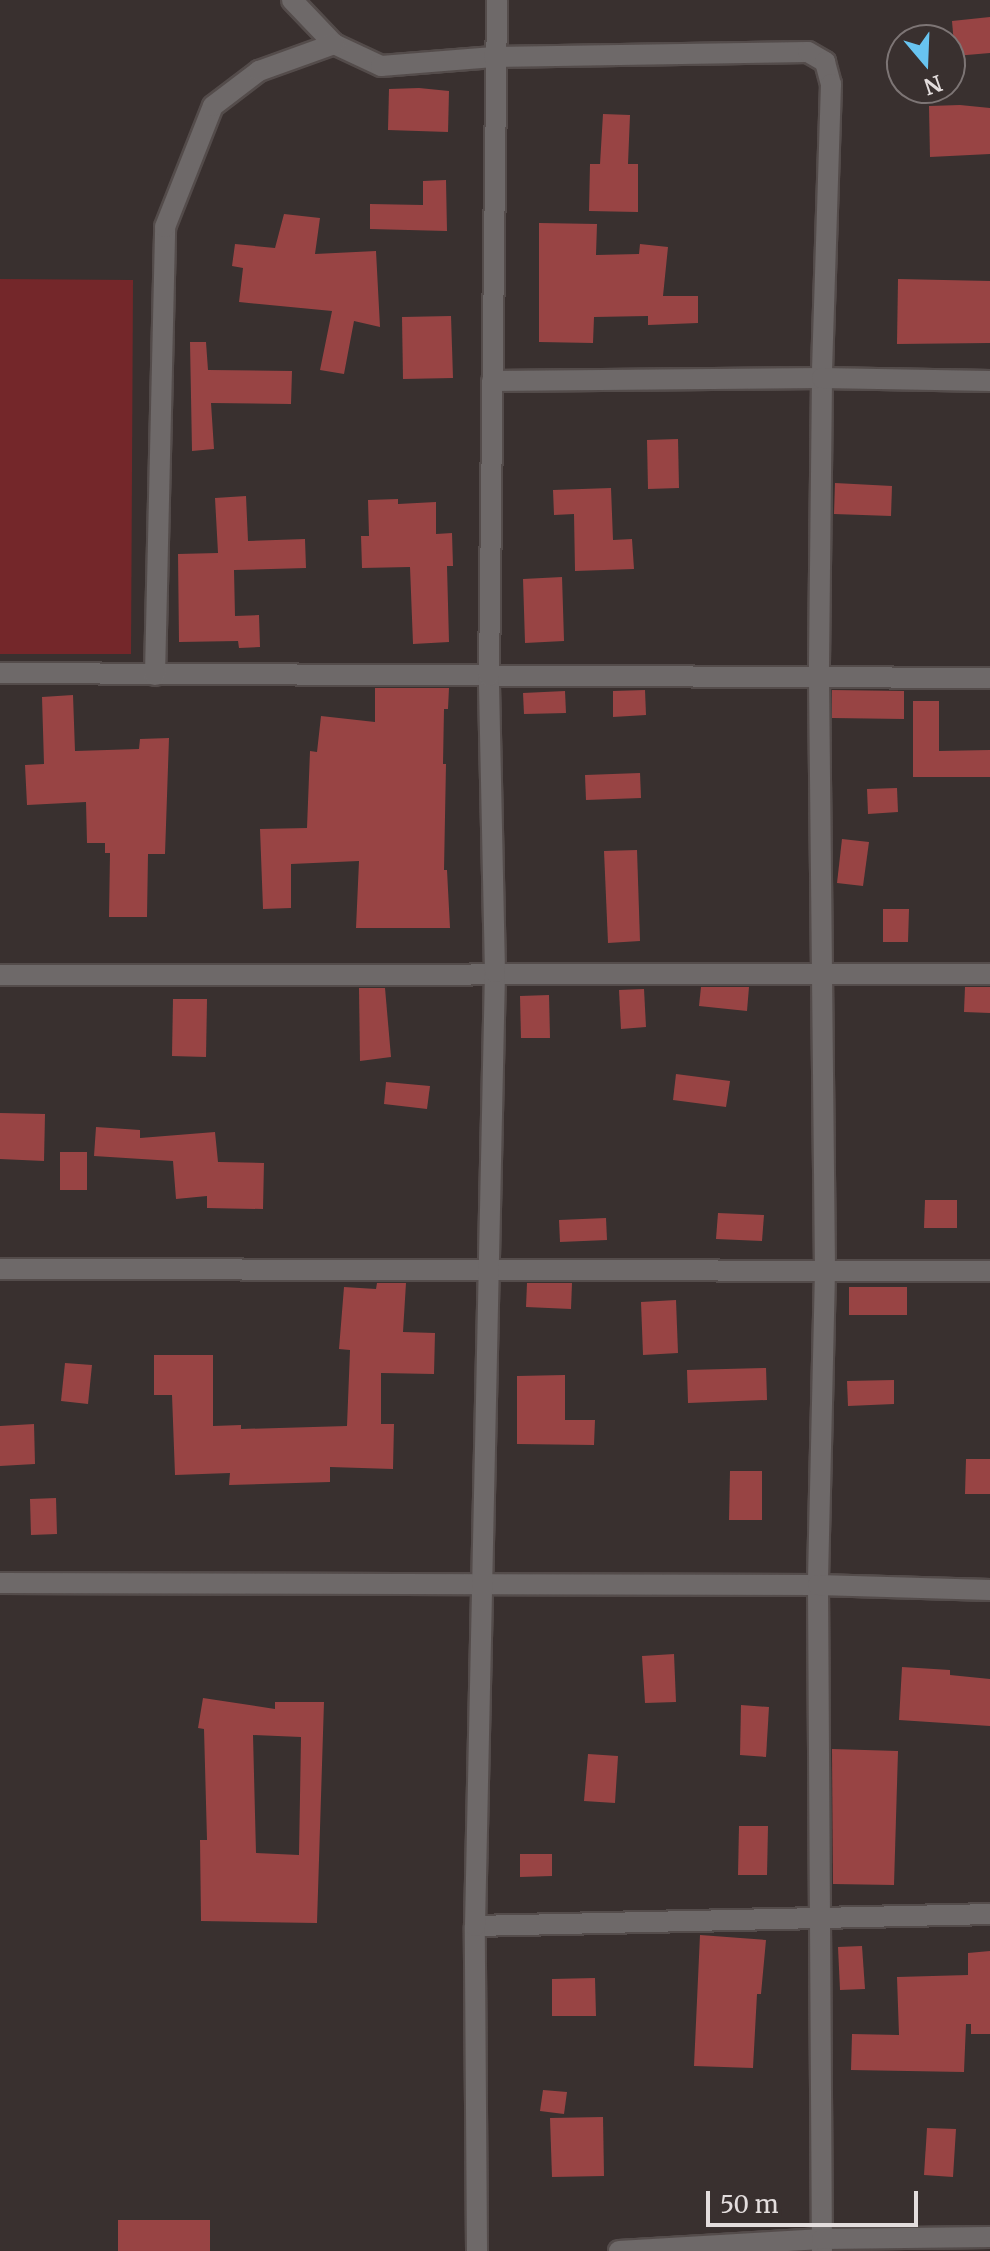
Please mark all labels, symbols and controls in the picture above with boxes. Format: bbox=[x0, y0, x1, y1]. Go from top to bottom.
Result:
north arrow bbox=[886, 24, 966, 104]
text: N bbox=[920, 69, 946, 101]
scale bar bbox=[710, 2175, 922, 2225]
text: 50 m bbox=[720, 2189, 779, 2220]

